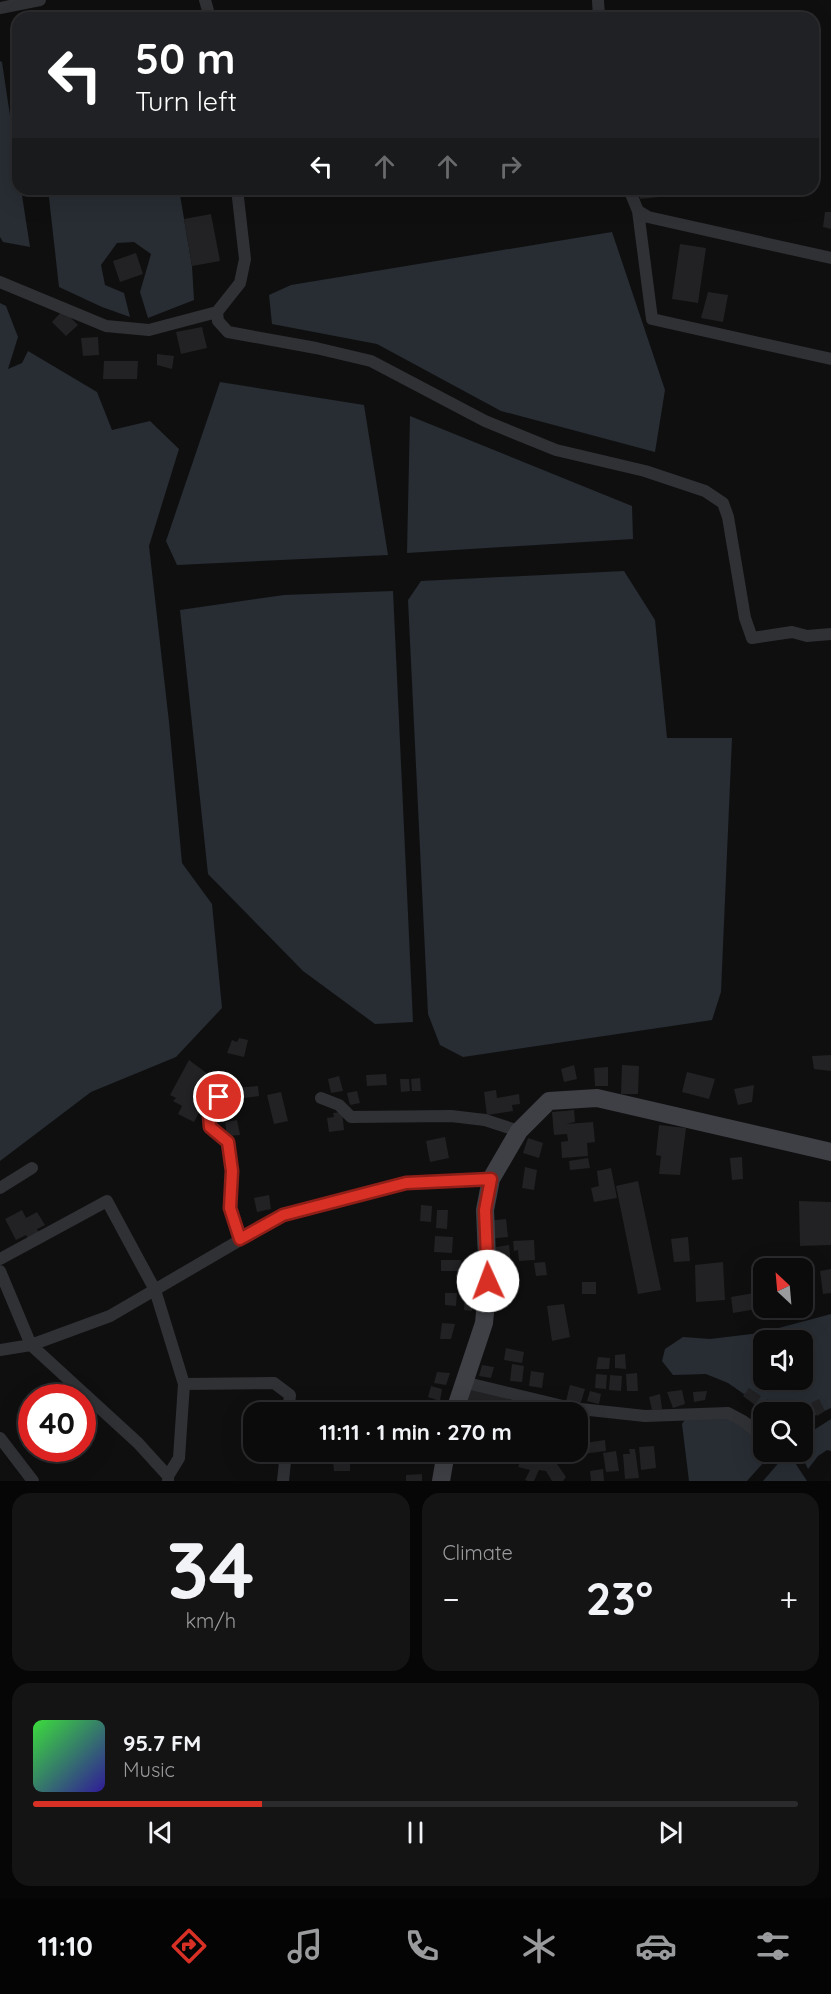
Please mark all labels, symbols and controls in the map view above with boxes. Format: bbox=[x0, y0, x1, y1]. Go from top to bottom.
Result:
text: 50 m bbox=[135, 32, 235, 85]
icon: left bbox=[36, 36, 114, 114]
text: Turn left bbox=[135, 84, 237, 118]
icon: left bbox=[305, 150, 338, 183]
icon: ahead bbox=[368, 150, 401, 183]
icon: ahead bbox=[431, 150, 464, 183]
icon: right bbox=[494, 150, 527, 183]
pin bbox=[193, 1071, 244, 1122]
icon: arrive bbox=[202, 1080, 235, 1113]
position arrow bbox=[456, 1249, 520, 1313]
north arrow bbox=[753, 1258, 813, 1318]
map controls bbox=[753, 1258, 813, 1462]
button: sound bbox=[753, 1330, 813, 1390]
speed limit sign: 40 bbox=[18, 1384, 96, 1462]
button: search bbox=[753, 1402, 813, 1462]
text: 11:11 · 1 min · 270 m bbox=[319, 1418, 512, 1446]
text: 34 bbox=[167, 1520, 255, 1618]
text: Climate bbox=[443, 1540, 513, 1565]
text: 23° bbox=[586, 1570, 653, 1626]
text: − bbox=[443, 1578, 460, 1619]
text: + bbox=[779, 1578, 798, 1619]
text: km/h bbox=[185, 1608, 236, 1633]
text: 95.7 FM bbox=[123, 1729, 201, 1757]
text: Music bbox=[123, 1757, 175, 1782]
icon: previous bbox=[144, 1816, 177, 1849]
icon: pause bbox=[399, 1816, 432, 1849]
icon: next bbox=[654, 1816, 687, 1849]
icon: directions bbox=[168, 1925, 210, 1967]
icon: music bbox=[284, 1925, 326, 1967]
icon: phone bbox=[401, 1925, 443, 1967]
icon: climate bbox=[518, 1925, 560, 1967]
icon: car bbox=[635, 1925, 677, 1967]
icon: filters bbox=[752, 1925, 794, 1967]
text: 11:10 bbox=[37, 1929, 93, 1963]

